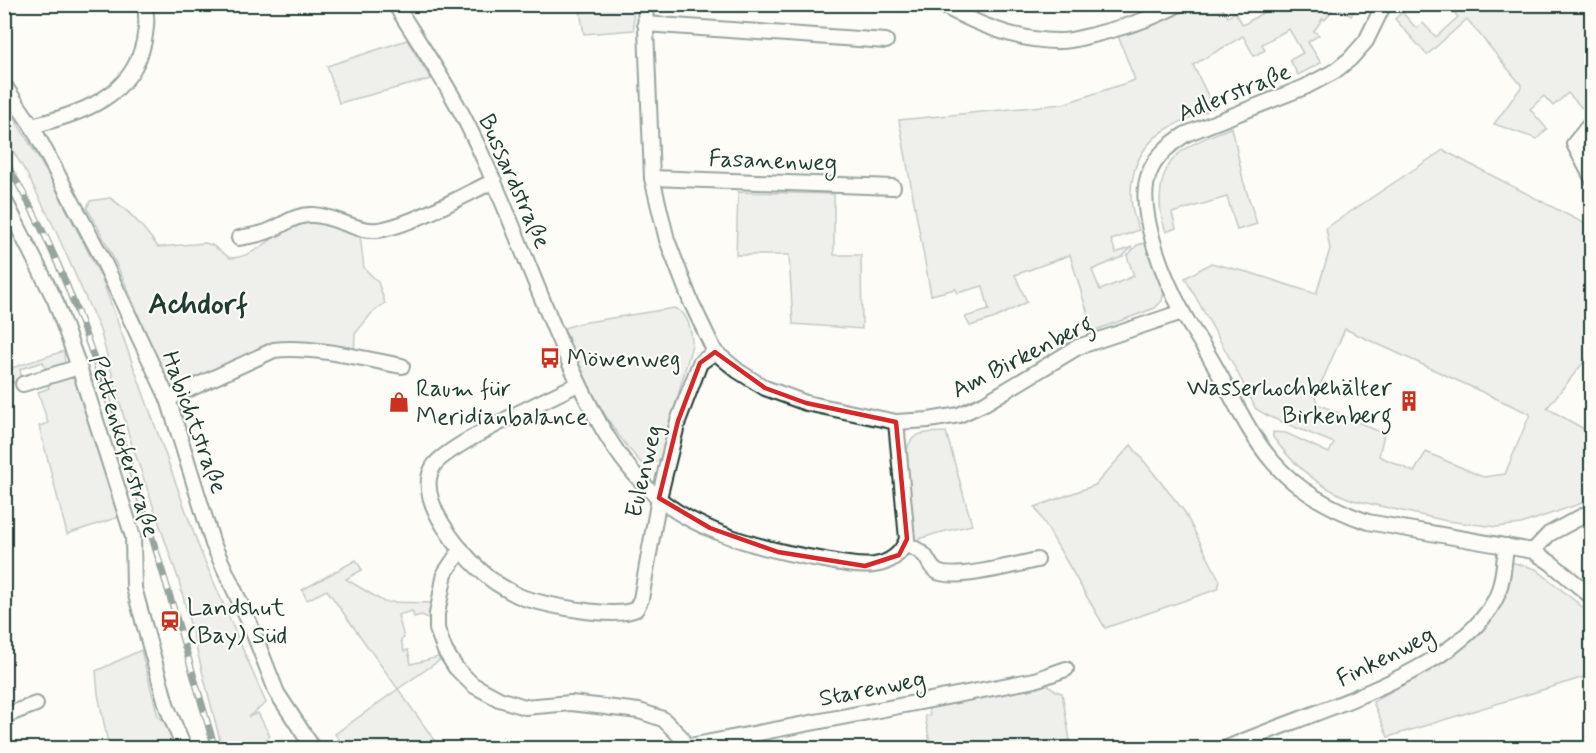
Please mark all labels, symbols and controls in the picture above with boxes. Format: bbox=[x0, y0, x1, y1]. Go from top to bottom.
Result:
street label: Adlerstraße bbox=[1173, 57, 1296, 130]
street label: Bussardstraße bbox=[470, 109, 557, 254]
street label: Fasanenweg bbox=[708, 144, 838, 181]
district label: Achdorf bbox=[148, 285, 248, 324]
street label: Am Birkenberg bbox=[947, 308, 1100, 409]
place label: Möwenweg bbox=[567, 344, 680, 375]
bus stop icon: Möwenweg bbox=[538, 346, 562, 370]
street label: Habichtstraße bbox=[153, 347, 234, 498]
street label: Pettenkoferstraße bbox=[81, 352, 166, 541]
place label: Wasserhochbehälter Birkenberg bbox=[1187, 373, 1393, 435]
place label: Raum für Meridianbalance bbox=[416, 374, 588, 433]
building icon: Wasserhochbehälter Birkenberg bbox=[1397, 389, 1421, 413]
shop icon: Raum für Meridianbalance bbox=[387, 390, 411, 414]
street label: Eulenweg bbox=[619, 422, 670, 521]
place label: Landshut (Bay) Süd bbox=[187, 593, 287, 652]
station icon: Landshut (Bay) Süd bbox=[158, 609, 182, 633]
street label: Finkenweg bbox=[1332, 620, 1441, 697]
street label: Starenweg bbox=[817, 664, 928, 717]

